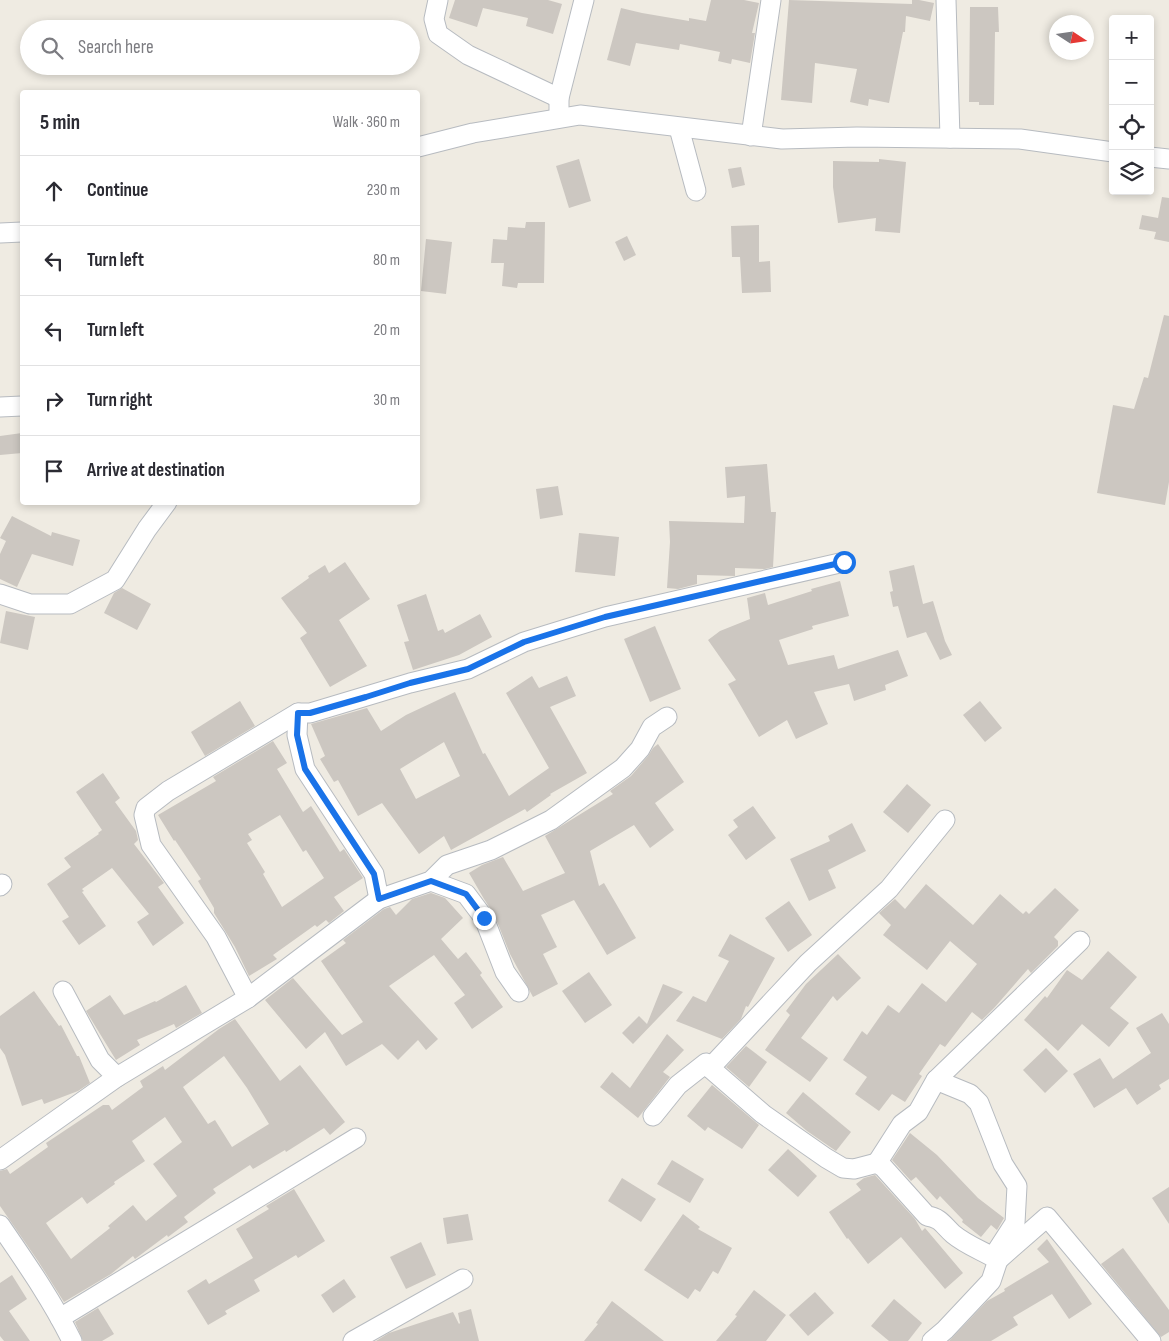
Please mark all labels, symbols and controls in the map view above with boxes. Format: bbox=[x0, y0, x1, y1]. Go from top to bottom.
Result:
north arrow bbox=[1049, 15, 1094, 60]
map controls bbox=[1109, 15, 1154, 195]
button: + bbox=[1109, 15, 1154, 60]
search box bbox=[20, 20, 420, 75]
icon: search bbox=[38, 34, 66, 62]
text: Search here bbox=[78, 36, 154, 59]
button: − bbox=[1109, 60, 1154, 105]
button: locate bbox=[1109, 105, 1154, 150]
text: 5 min bbox=[40, 110, 80, 135]
text: Walk · 360 m bbox=[333, 113, 400, 132]
button: layers bbox=[1109, 150, 1154, 195]
icon: ahead bbox=[40, 177, 68, 205]
text: Continue bbox=[87, 179, 148, 202]
text: 230 m bbox=[367, 181, 400, 200]
icon: left bbox=[40, 247, 68, 275]
text: Turn left bbox=[87, 249, 144, 272]
text: 80 m bbox=[373, 251, 400, 270]
icon: left bbox=[40, 317, 68, 345]
text: Turn left bbox=[87, 319, 144, 342]
text: 20 m bbox=[373, 321, 400, 340]
icon: right bbox=[40, 387, 68, 415]
text: Turn right bbox=[87, 389, 152, 412]
text: 30 m bbox=[373, 391, 400, 410]
icon: arrive bbox=[40, 457, 68, 485]
text: Arrive at destination bbox=[87, 459, 225, 482]
route start bbox=[833, 551, 856, 574]
route end bbox=[473, 907, 496, 930]

